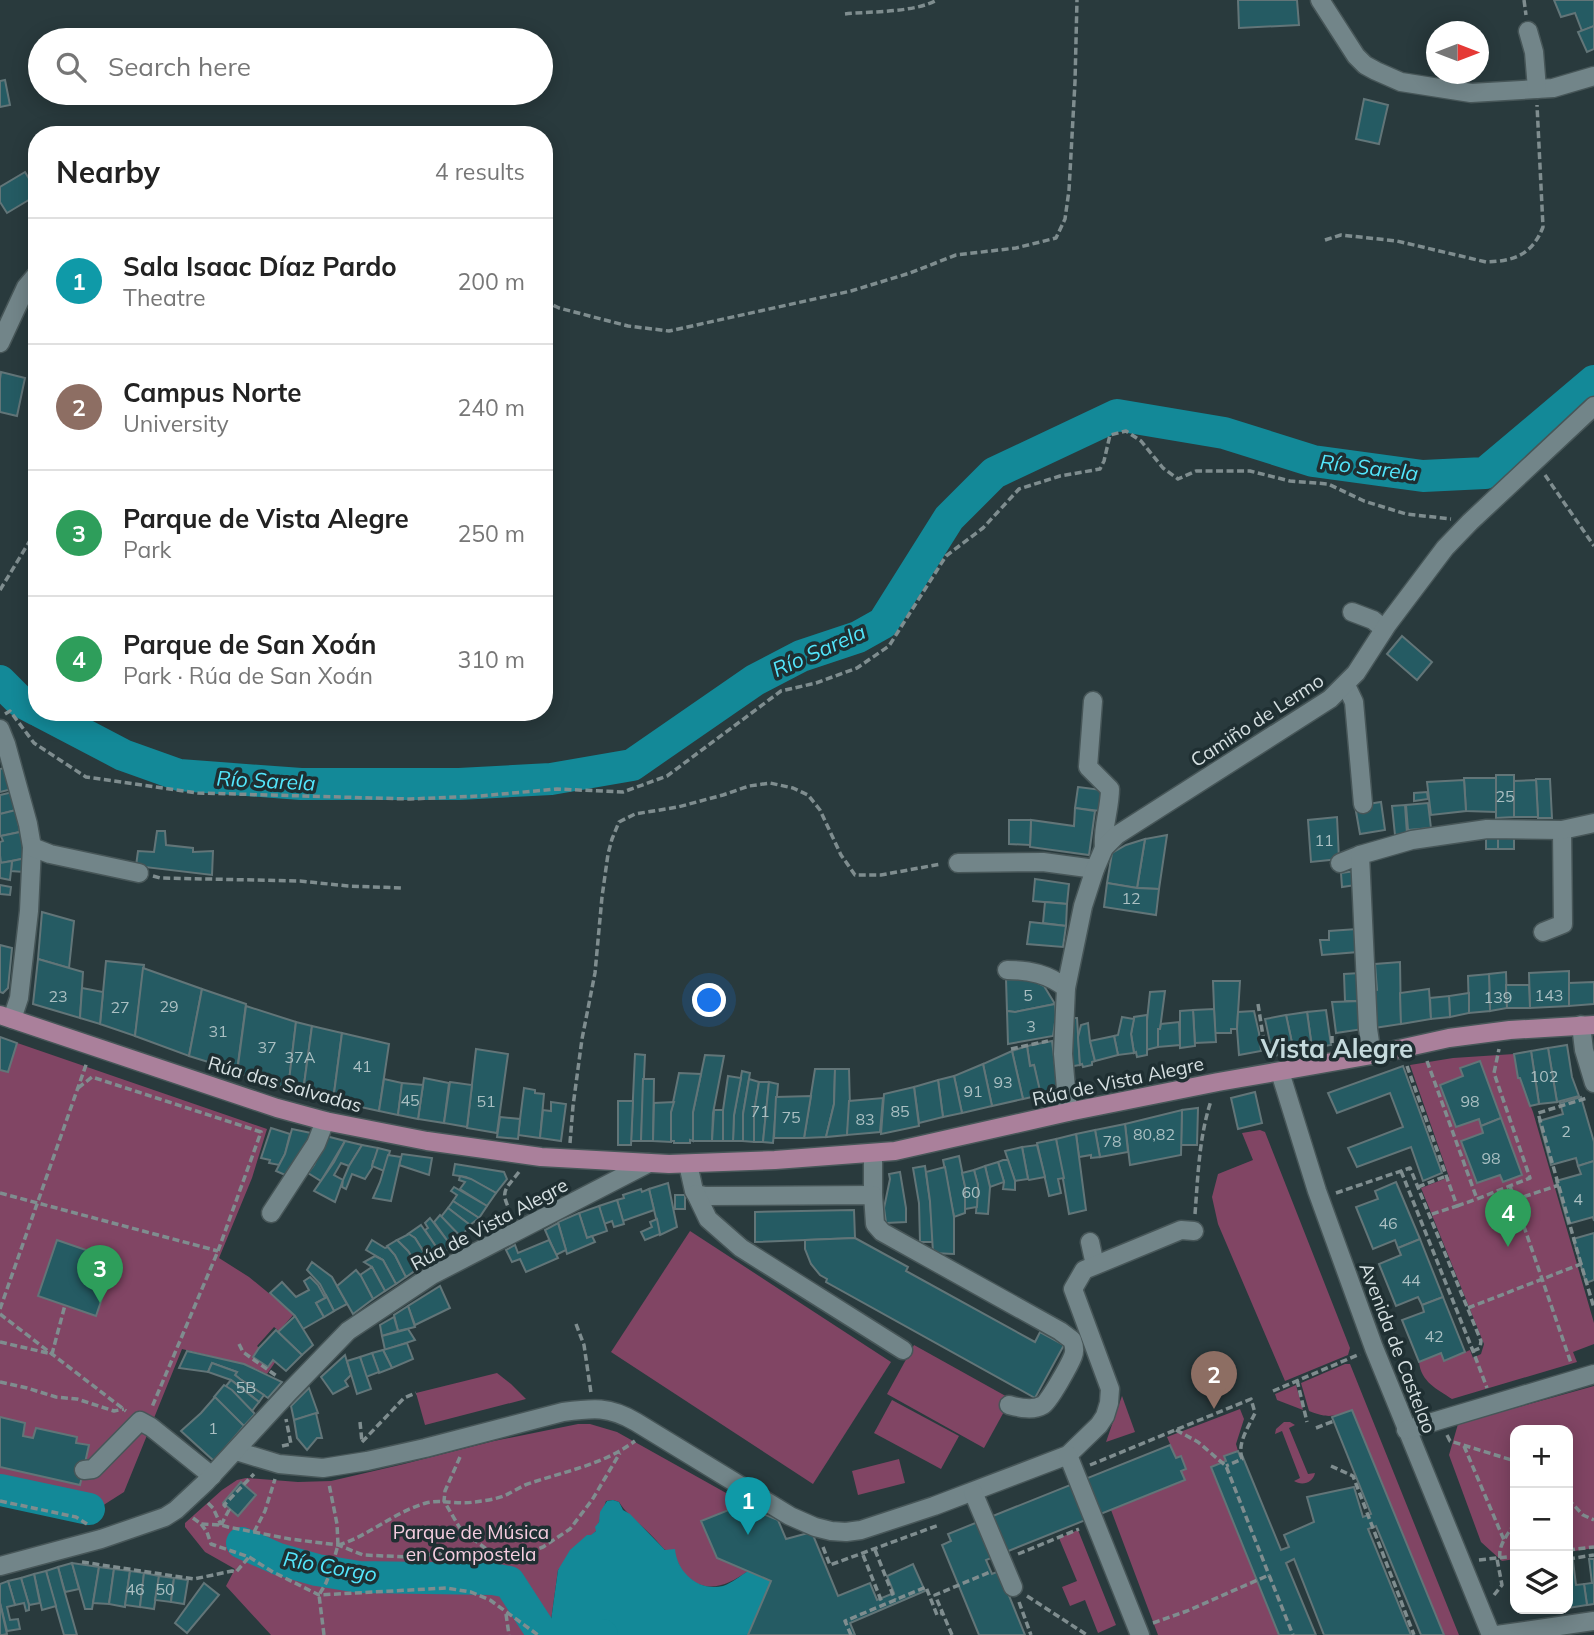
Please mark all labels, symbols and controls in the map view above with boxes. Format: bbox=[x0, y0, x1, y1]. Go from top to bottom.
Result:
north arrow bbox=[1426, 21, 1489, 84]
search box bbox=[28, 28, 553, 105]
icon: search bbox=[52, 48, 90, 86]
text: Search here bbox=[108, 50, 251, 83]
text: Nearby bbox=[56, 153, 160, 191]
text: 4 results bbox=[435, 157, 525, 186]
text: Sala Isaac Díaz Pardo bbox=[123, 250, 397, 283]
text: 1 bbox=[72, 267, 86, 296]
text: 200 m bbox=[457, 267, 525, 296]
text: Theatre bbox=[123, 283, 205, 312]
text: Campus Norte bbox=[123, 376, 302, 409]
text: 2 bbox=[72, 393, 86, 422]
text: 240 m bbox=[457, 393, 525, 422]
text: University bbox=[123, 409, 229, 438]
water label: Río Sarela bbox=[1318, 448, 1420, 486]
text: Parque de Vista Alegre bbox=[123, 502, 409, 535]
text: 3 bbox=[72, 519, 86, 548]
text: 250 m bbox=[457, 519, 525, 548]
text: Park bbox=[123, 535, 171, 564]
water label: Río Sarela bbox=[768, 618, 869, 682]
text: Parque de San Xoán bbox=[123, 628, 376, 661]
text: 4 bbox=[72, 645, 86, 674]
text: 310 m bbox=[457, 645, 525, 674]
text: Park · Rúa de San Xoán bbox=[123, 661, 373, 690]
street label: Camiño de Lermo bbox=[1186, 668, 1328, 772]
water label: Río Sarela bbox=[216, 764, 316, 796]
house number: 25 bbox=[1495, 786, 1515, 806]
house number: 11 bbox=[1314, 830, 1334, 850]
house number: 12 bbox=[1121, 888, 1141, 908]
your location bbox=[692, 983, 726, 1017]
house number: 5 bbox=[1023, 985, 1033, 1005]
house number: 143 bbox=[1535, 985, 1563, 1005]
house number: 23 bbox=[48, 986, 68, 1006]
house number: 139 bbox=[1484, 987, 1512, 1007]
house number: 29 bbox=[159, 996, 179, 1016]
house number: 27 bbox=[110, 997, 130, 1017]
house number: 3 bbox=[1026, 1016, 1036, 1036]
house number: 31 bbox=[208, 1021, 228, 1041]
district label: Vista Alegre bbox=[1260, 1032, 1413, 1065]
house number: 37 bbox=[257, 1037, 277, 1057]
house number: 37A bbox=[285, 1047, 316, 1067]
street label: Rúa das Salvadas bbox=[205, 1051, 365, 1117]
street label: Rúa de Vista Alegre bbox=[1030, 1051, 1206, 1111]
house number: 41 bbox=[352, 1056, 372, 1076]
house number: 102 bbox=[1530, 1066, 1558, 1086]
house number: 93 bbox=[993, 1072, 1013, 1092]
house number: 91 bbox=[963, 1081, 983, 1101]
house number: 45 bbox=[400, 1090, 420, 1110]
house number: 51 bbox=[476, 1091, 496, 1111]
house number: 98 bbox=[1460, 1091, 1480, 1111]
house number: 71 bbox=[750, 1101, 770, 1121]
house number: 85 bbox=[890, 1101, 910, 1121]
house number: 75 bbox=[781, 1107, 801, 1127]
house number: 83 bbox=[855, 1109, 875, 1129]
house number: 2 bbox=[1561, 1121, 1571, 1141]
house number: 80,82 bbox=[1133, 1124, 1175, 1144]
house number: 78 bbox=[1102, 1131, 1122, 1151]
house number: 98 bbox=[1481, 1148, 1501, 1168]
street label: Rúa de Vista Alegre bbox=[406, 1172, 572, 1276]
house number: 60 bbox=[961, 1182, 981, 1202]
pin: 4 bbox=[1485, 1189, 1531, 1247]
house number: 4 bbox=[1573, 1189, 1583, 1209]
house number: 46 bbox=[1378, 1213, 1398, 1233]
pin: 3 bbox=[77, 1245, 123, 1303]
street label: Avenida de Castelao bbox=[1354, 1259, 1442, 1437]
house number: 44 bbox=[1401, 1270, 1421, 1290]
house number: 42 bbox=[1424, 1326, 1444, 1346]
pin: 2 bbox=[1191, 1351, 1237, 1409]
house number: 5B bbox=[236, 1377, 256, 1397]
house number: 1 bbox=[208, 1418, 218, 1438]
map controls bbox=[1510, 1425, 1573, 1614]
button: + bbox=[1510, 1425, 1573, 1488]
pin: 1 bbox=[725, 1477, 771, 1535]
button: − bbox=[1510, 1488, 1573, 1551]
park label: Parque de Música en Compostela bbox=[393, 1520, 549, 1566]
water label: Río Corgo bbox=[281, 1545, 379, 1587]
button: layers bbox=[1510, 1551, 1573, 1614]
house number: 46 bbox=[125, 1579, 145, 1599]
house number: 50 bbox=[155, 1579, 175, 1599]

